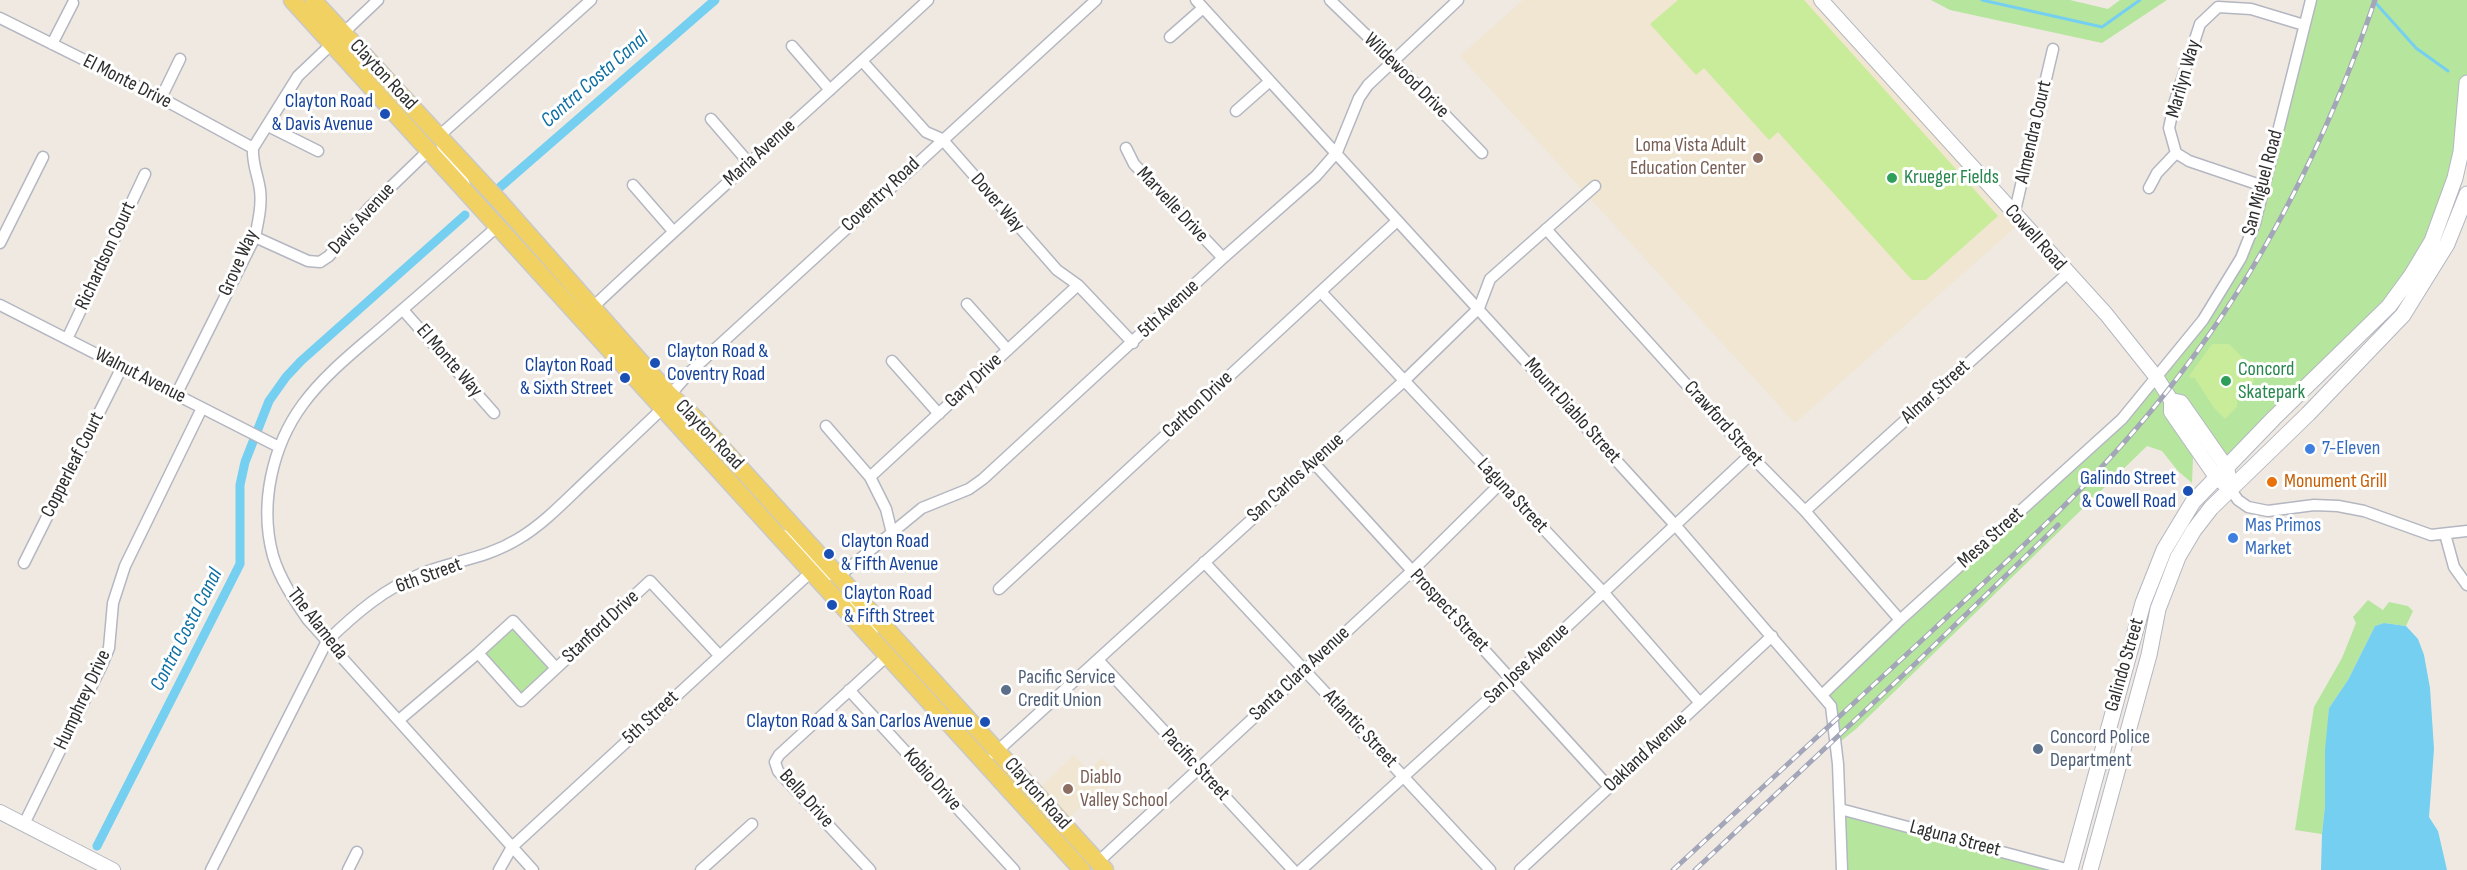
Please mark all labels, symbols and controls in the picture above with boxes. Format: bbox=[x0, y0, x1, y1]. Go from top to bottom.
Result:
water label: Contra Costa Canal bbox=[536, 27, 654, 133]
street label: Wildewood Drive bbox=[1358, 28, 1454, 124]
street label: Clayton Road bbox=[344, 35, 422, 115]
street label: Marilyn Way bbox=[2161, 37, 2207, 121]
street label: El Monte Drive bbox=[79, 49, 175, 115]
street label: Almendra Court bbox=[2011, 78, 2057, 186]
place label: Clayton Road & Davis Avenue bbox=[272, 90, 373, 137]
marker: Clayton Road & Davis Avenue bbox=[378, 107, 392, 121]
street label: Maria Avenue bbox=[719, 114, 801, 192]
street label: San Miguel Road bbox=[2237, 128, 2289, 238]
place label: Loma Vista Adult Education Center bbox=[1630, 134, 1746, 181]
marker: Loma Vista Adult Education Center bbox=[1751, 151, 1765, 165]
street label: Coventry Road bbox=[837, 153, 925, 237]
street label: Marvelle Drive bbox=[1131, 162, 1213, 248]
place label: Krueger Fields bbox=[1904, 166, 1999, 190]
street label: Dover Way bbox=[965, 169, 1029, 237]
marker: Krueger Fields bbox=[1885, 171, 1899, 185]
street label: Davis Avenue bbox=[324, 178, 400, 260]
street label: Richardson Court bbox=[71, 198, 141, 314]
street label: Cowell Road bbox=[1999, 200, 2071, 276]
street label: Grove Way bbox=[214, 226, 264, 300]
street label: 5th Avenue bbox=[1133, 275, 1205, 343]
street label: El Monte Way bbox=[411, 320, 487, 402]
place label: Clayton Road & Coventry Road bbox=[667, 340, 768, 387]
street label: Walnut Avenue bbox=[90, 343, 190, 409]
street label: Gary Drive bbox=[940, 349, 1008, 413]
street label: Mount Diablo Street bbox=[1518, 353, 1626, 469]
place label: Clayton Road & Sixth Street bbox=[520, 354, 613, 401]
street label: Almar Street bbox=[1897, 355, 1975, 429]
marker: Clayton Road & Coventry Road bbox=[648, 356, 662, 370]
place label: Concord Skatepark bbox=[2238, 358, 2305, 405]
street label: Carlton Drive bbox=[1158, 366, 1238, 444]
marker: Clayton Road & Sixth Street bbox=[618, 371, 632, 385]
marker: Concord Skatepark bbox=[2219, 374, 2233, 388]
street label: Crawford Street bbox=[1678, 376, 1768, 472]
street label: Clayton Road bbox=[670, 395, 748, 475]
street label: Copperleaf Court bbox=[36, 408, 110, 522]
street label: San Carlos Avenue bbox=[1243, 428, 1349, 528]
place label: 7-Eleven bbox=[2322, 437, 2380, 461]
marker: 7-Eleven bbox=[2303, 442, 2317, 456]
street label: Laguna Street bbox=[1471, 454, 1553, 538]
place label: Galindo Street & Cowell Road bbox=[2080, 467, 2176, 514]
place label: Monument Grill bbox=[2284, 470, 2387, 494]
marker: Monument Grill bbox=[2265, 475, 2279, 489]
marker: Galindo Street & Cowell Road bbox=[2181, 484, 2195, 498]
street label: Mesa Street bbox=[1953, 502, 2029, 574]
place label: Mas Primos Market bbox=[2245, 514, 2321, 561]
place label: Clayton Road & Fifth Avenue bbox=[841, 530, 938, 577]
marker: Mas Primos Market bbox=[2226, 531, 2240, 545]
marker: Clayton Road & Fifth Avenue bbox=[822, 547, 836, 561]
street label: 6th Street bbox=[393, 553, 465, 599]
street label: Prospect Street bbox=[1404, 564, 1494, 658]
water label: Contra Costa Canal bbox=[145, 565, 229, 695]
place label: Clayton Road & Fifth Street bbox=[844, 582, 935, 629]
street label: The Alameda bbox=[281, 583, 353, 665]
street label: Stanford Drive bbox=[558, 585, 644, 669]
marker: Clayton Road & Fifth Street bbox=[825, 598, 839, 612]
street label: Galindo Street bbox=[2100, 616, 2150, 714]
street label: San Jose Avenue bbox=[1479, 618, 1575, 710]
street label: Santa Clara Avenue bbox=[1245, 622, 1355, 726]
street label: Humphrey Drive bbox=[49, 646, 117, 754]
place label: Pacific Service Credit Union bbox=[1018, 666, 1115, 713]
marker: Pacific Service Credit Union bbox=[999, 683, 1013, 697]
street label: Atlantic Street bbox=[1318, 685, 1402, 773]
street label: 5th Street bbox=[618, 686, 684, 750]
street label: Oakland Avenue bbox=[1599, 708, 1693, 798]
place label: Clayton Road & San Carlos Avenue bbox=[746, 710, 973, 734]
marker: Clayton Road & San Carlos Avenue bbox=[978, 715, 992, 729]
street label: Pacific Street bbox=[1156, 724, 1234, 806]
place label: Concord Police Department bbox=[2050, 726, 2150, 773]
marker: Concord Police Department bbox=[2031, 742, 2045, 756]
street label: Kobio Drive bbox=[898, 744, 966, 816]
street label: Clayton Road bbox=[999, 753, 1075, 835]
street label: Bella Drive bbox=[774, 765, 838, 833]
place label: Diablo Valley School bbox=[1080, 766, 1168, 813]
marker: Diablo Valley School bbox=[1061, 782, 1075, 796]
street label: Laguna Street bbox=[1907, 815, 2003, 863]

